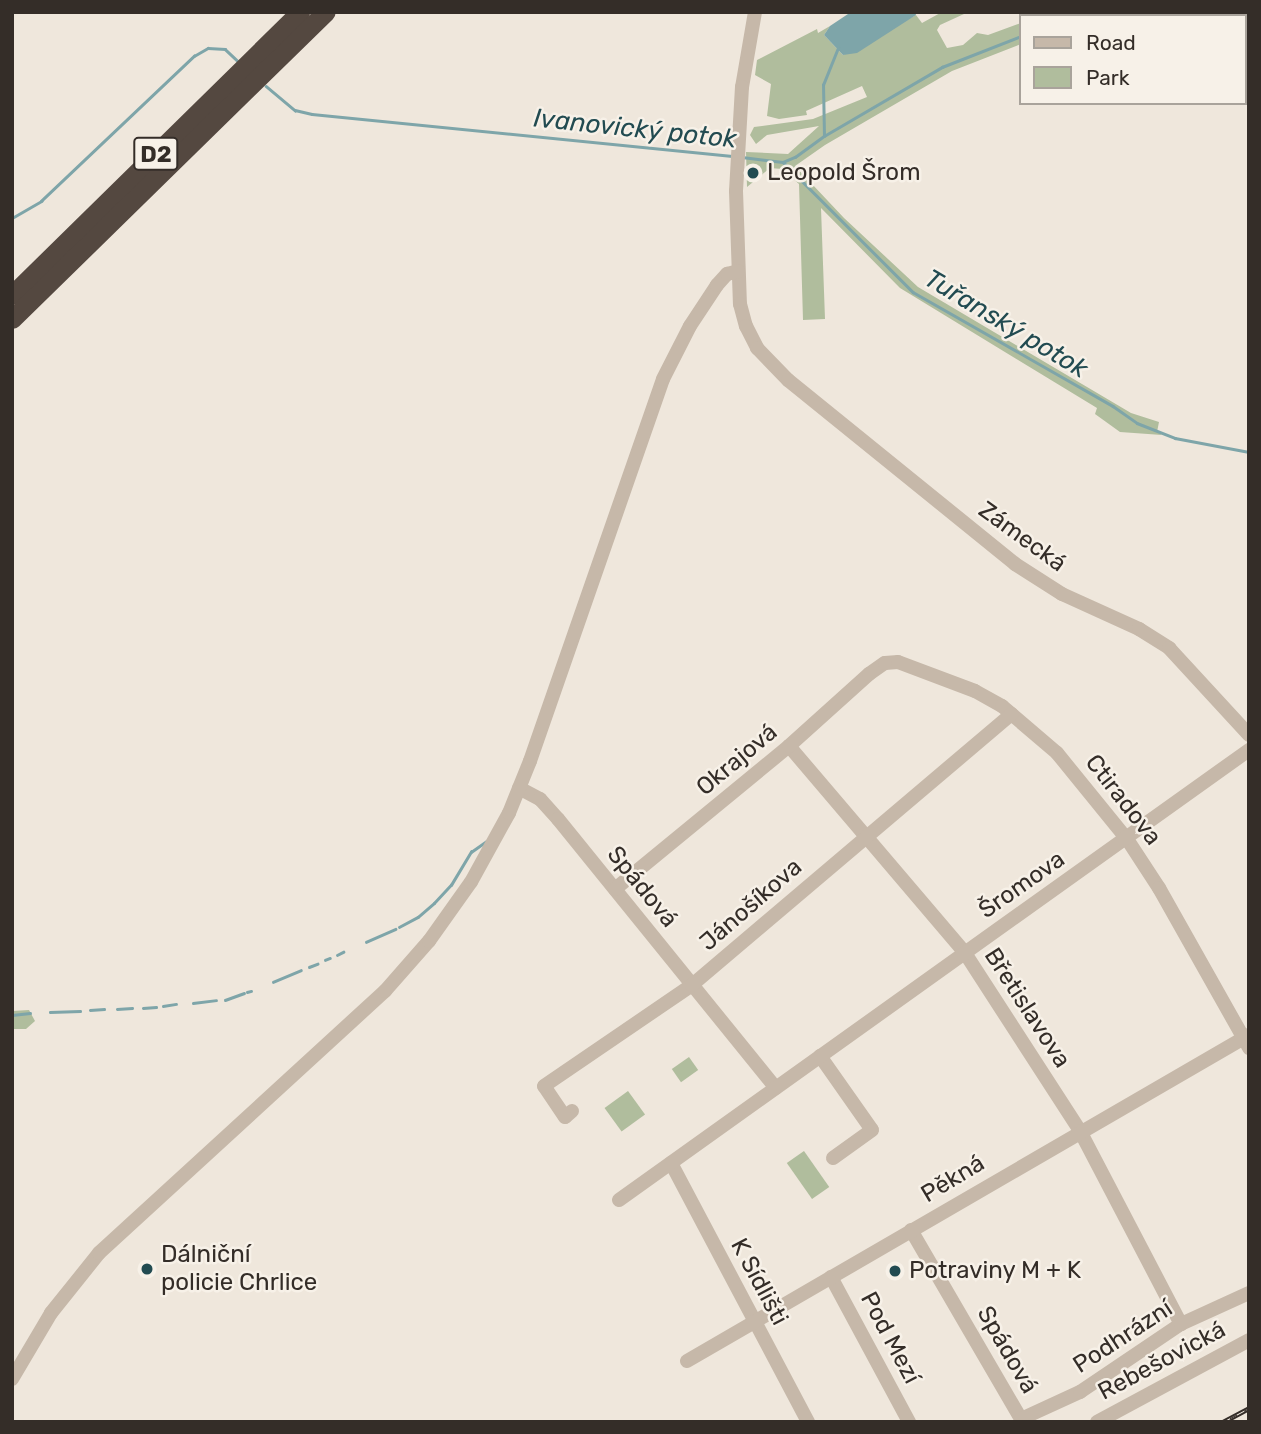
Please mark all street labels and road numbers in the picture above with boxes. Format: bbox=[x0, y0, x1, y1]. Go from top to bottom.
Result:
road number: D2 bbox=[133, 134, 179, 174]
street label: Zámecká bbox=[973, 496, 1071, 578]
street label: Okrajová bbox=[691, 718, 783, 802]
street label: Ctiradova bbox=[1079, 749, 1167, 851]
street label: Spádová bbox=[601, 841, 683, 933]
street label: Šromova bbox=[973, 845, 1071, 925]
street label: Jánošíkova bbox=[694, 853, 808, 957]
street label: Břetislavova bbox=[978, 943, 1076, 1073]
street label: Pěkná bbox=[916, 1149, 990, 1209]
street label: K Sídlišti bbox=[724, 1234, 794, 1330]
street label: Pod Mezí bbox=[854, 1287, 926, 1389]
street label: Podhrázní bbox=[1068, 1294, 1178, 1380]
street label: Spádová bbox=[970, 1301, 1044, 1399]
street label: Rebešovická bbox=[1093, 1315, 1231, 1407]

